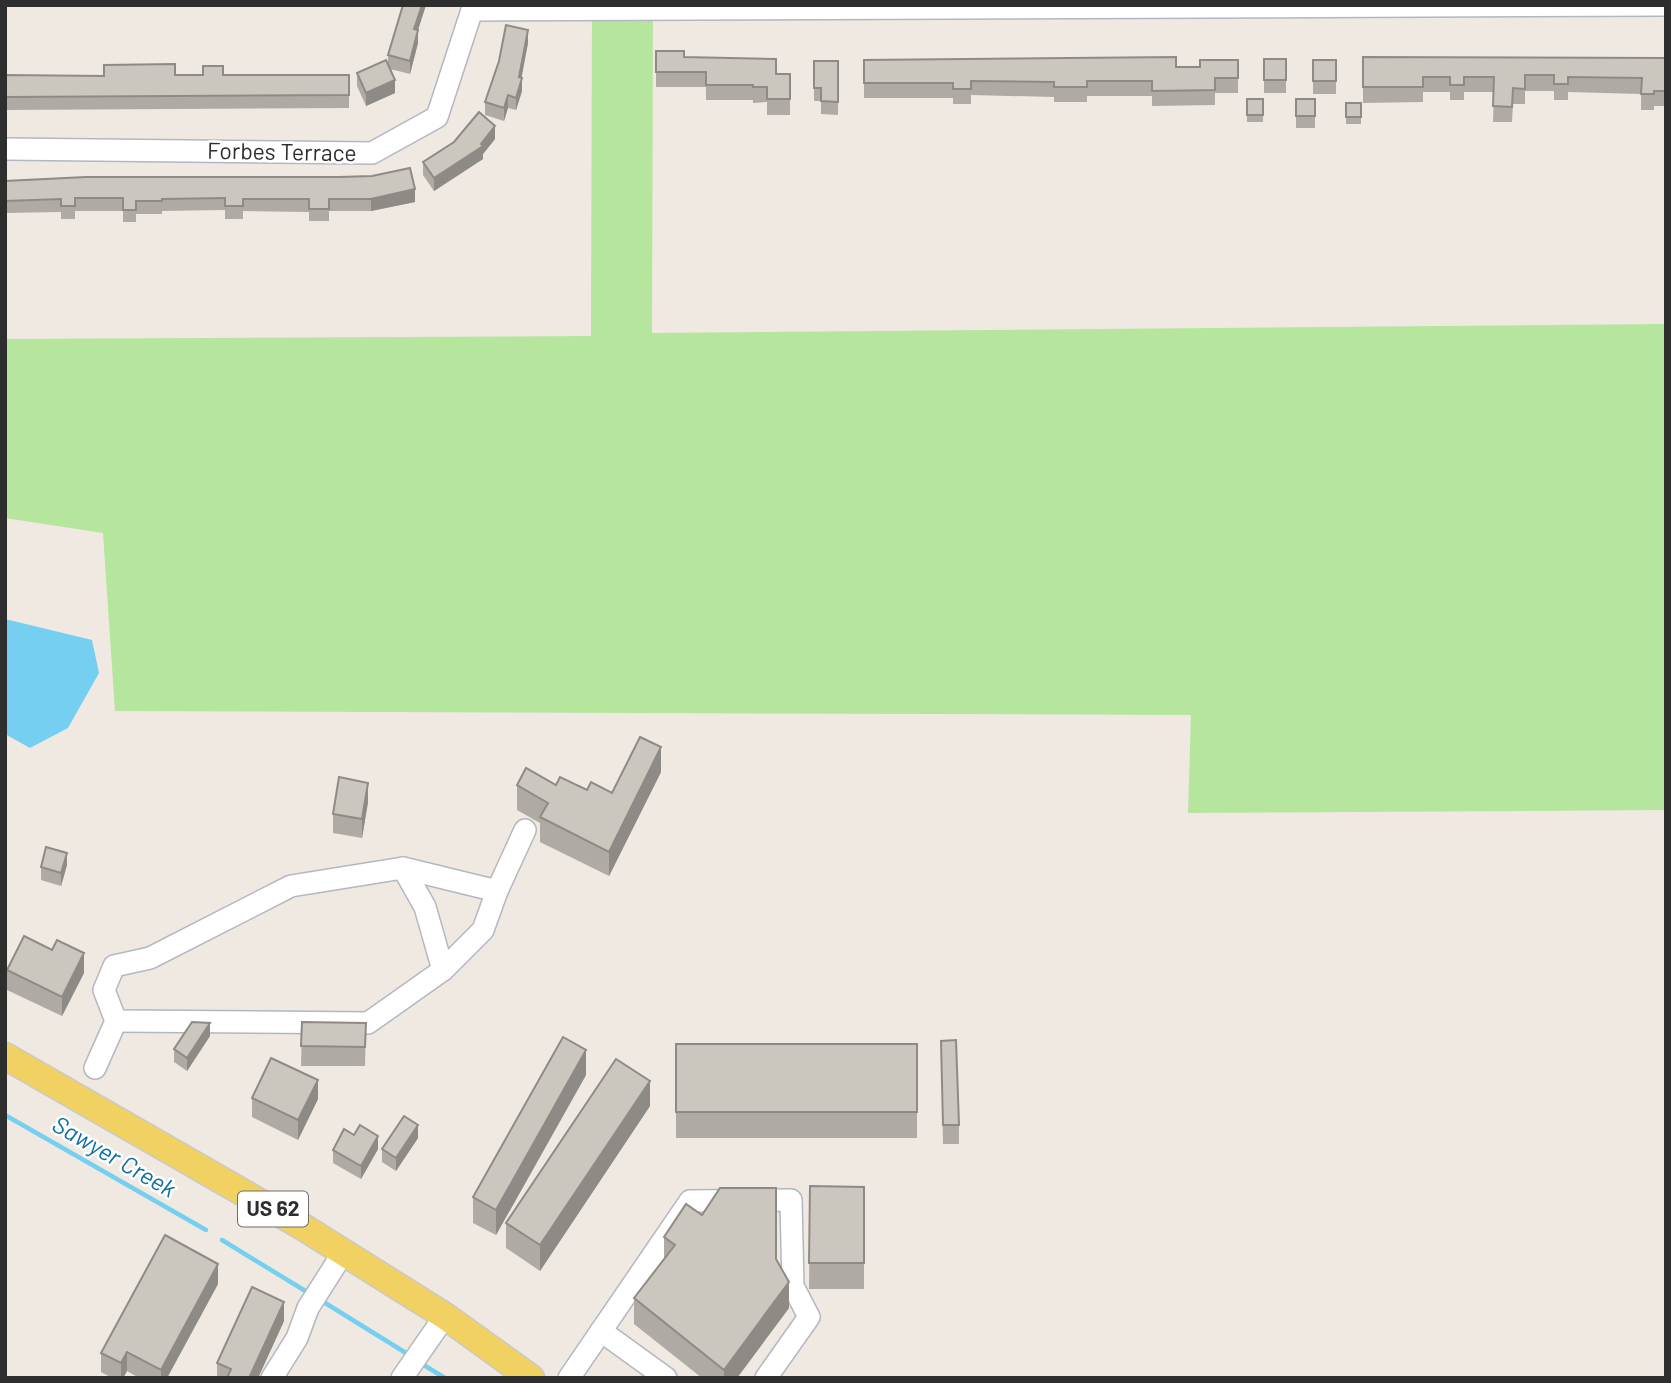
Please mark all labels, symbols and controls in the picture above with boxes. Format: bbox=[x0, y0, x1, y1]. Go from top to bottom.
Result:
street label: Forbes Terrace bbox=[207, 136, 357, 166]
water label: Sawyer Creek bbox=[48, 1109, 182, 1203]
road number: US 62 bbox=[238, 1192, 308, 1226]

